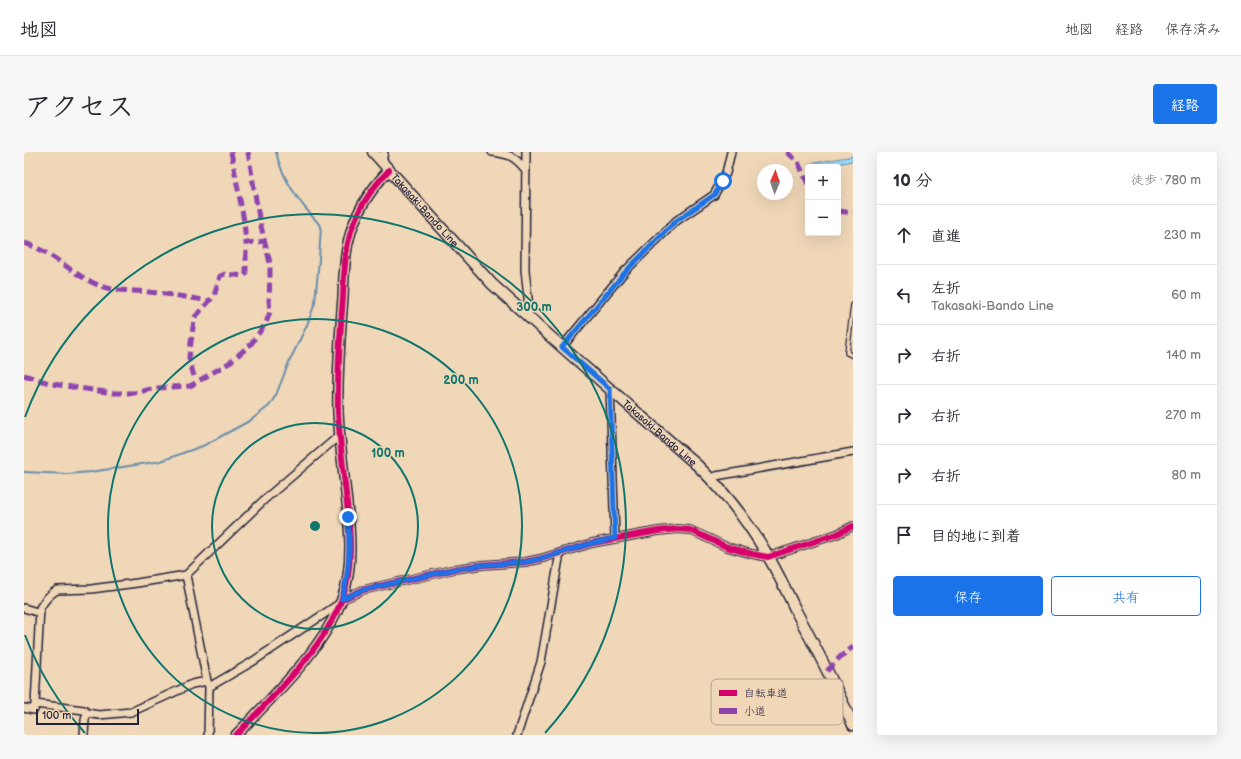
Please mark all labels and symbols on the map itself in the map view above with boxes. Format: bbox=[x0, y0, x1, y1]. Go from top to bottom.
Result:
north arrow bbox=[757, 164, 793, 200]
street label: Takasaki-Bando Line bbox=[388, 171, 461, 250]
route start bbox=[714, 172, 732, 190]
text: 300 m bbox=[516, 300, 552, 315]
text: 200 m bbox=[443, 373, 479, 388]
street label: Takasaki-Bando Line bbox=[620, 398, 699, 469]
text: 100 m bbox=[371, 446, 405, 461]
route end bbox=[339, 508, 357, 526]
centre of rings bbox=[308, 519, 322, 533]
legend bbox=[711, 679, 843, 725]
text: 自転車道 bbox=[744, 687, 788, 700]
text: 小道 bbox=[744, 705, 766, 718]
scale bar bbox=[36, 707, 139, 726]

